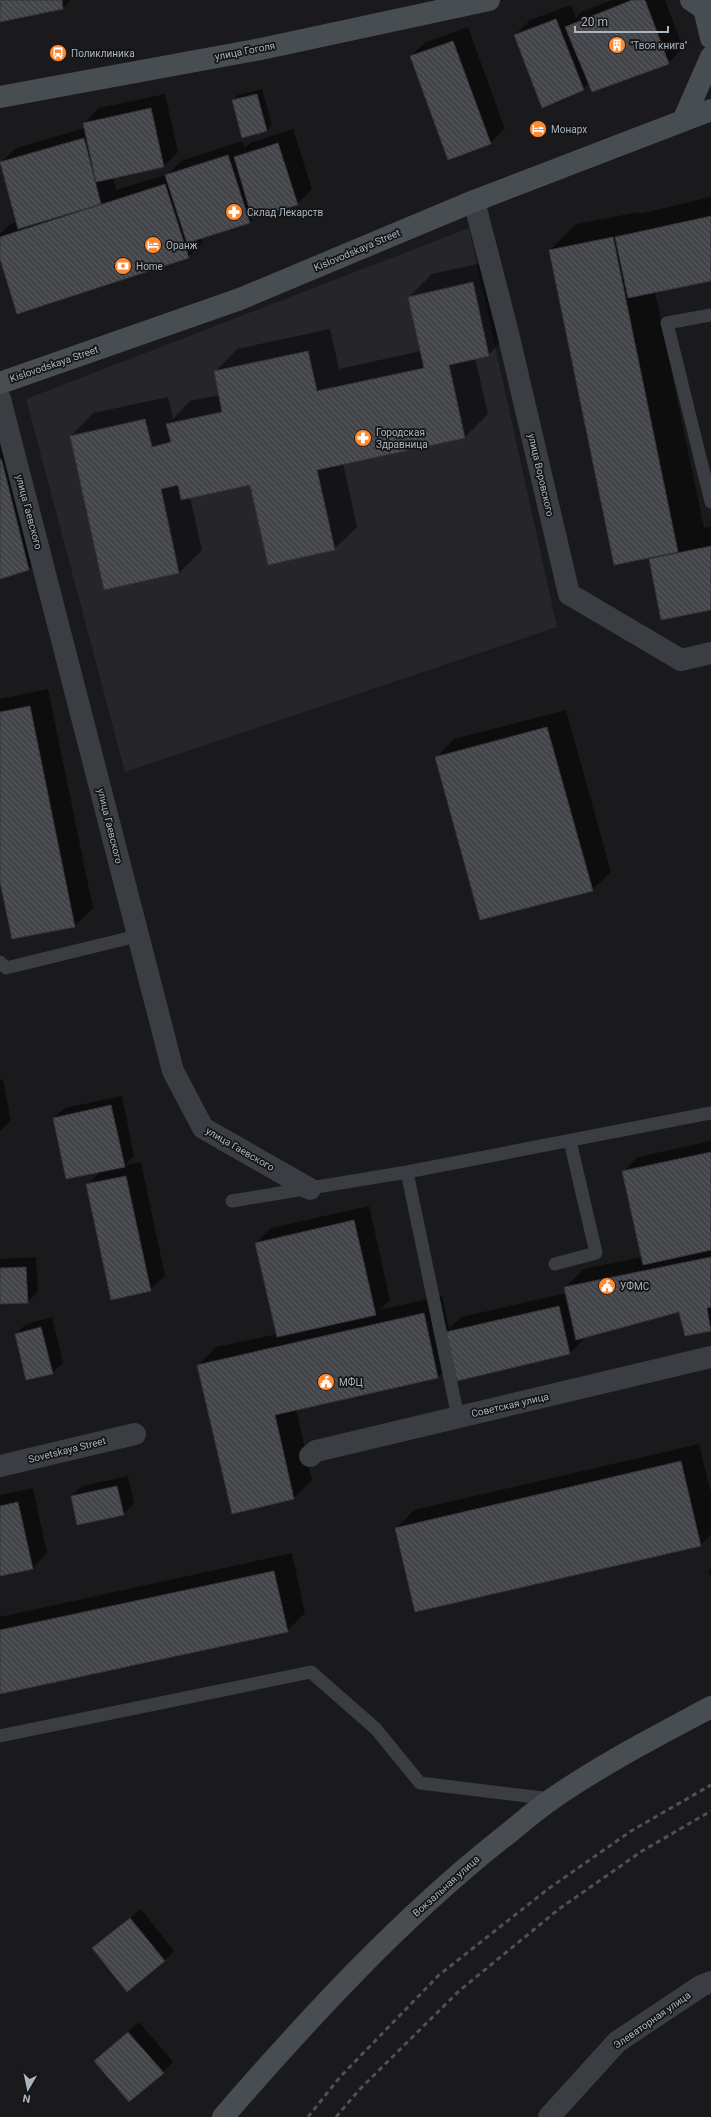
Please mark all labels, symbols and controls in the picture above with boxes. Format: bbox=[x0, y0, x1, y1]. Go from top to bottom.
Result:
scale bar bbox=[575, 8, 668, 34]
text: 20 m bbox=[581, 15, 608, 29]
building icon: "Твоя книга" bbox=[607, 35, 627, 55]
street label: улица Гоголя bbox=[214, 40, 276, 62]
place label: "Твоя книга" bbox=[630, 40, 688, 51]
bus stop icon: Поликлиника bbox=[48, 43, 68, 63]
place label: Поликлиника bbox=[71, 48, 135, 59]
hotel icon: Монарх bbox=[528, 119, 548, 139]
place label: Монарх bbox=[551, 124, 587, 135]
pharmacy icon: Склад Лекарств bbox=[224, 202, 244, 222]
place label: Склад Лекарств bbox=[247, 207, 324, 218]
street label: Kislovodskaya Street bbox=[312, 227, 402, 273]
hotel icon: Оранж bbox=[143, 235, 163, 255]
place label: Оранж bbox=[166, 240, 198, 251]
bank icon: Home bbox=[113, 256, 133, 276]
place label: Home bbox=[136, 261, 163, 272]
street label: Kislovodskaya Street bbox=[8, 344, 100, 384]
place label: Городская Здравница bbox=[376, 427, 428, 450]
pharmacy icon: Городская Здравница bbox=[353, 428, 373, 448]
street label: улица Воровского bbox=[526, 432, 556, 518]
street label: улица Гаевского bbox=[14, 473, 44, 551]
street label: улица Гаевского bbox=[95, 787, 125, 865]
street label: улица Гаевского bbox=[204, 1125, 276, 1173]
public building icon: УФМС bbox=[597, 1276, 617, 1296]
place label: УФМС bbox=[620, 1280, 650, 1292]
public building icon: МФЦ bbox=[316, 1372, 336, 1392]
place label: МФЦ bbox=[339, 1376, 363, 1388]
street label: Советская улица bbox=[470, 1391, 550, 1419]
street label: Sovetskaya Street bbox=[27, 1435, 107, 1465]
street label: Вокзальная улица bbox=[410, 1853, 482, 1919]
street label: Элеваторная улица bbox=[611, 1989, 693, 2051]
north arrow bbox=[8, 2069, 48, 2109]
text: N bbox=[21, 2091, 31, 2105]

